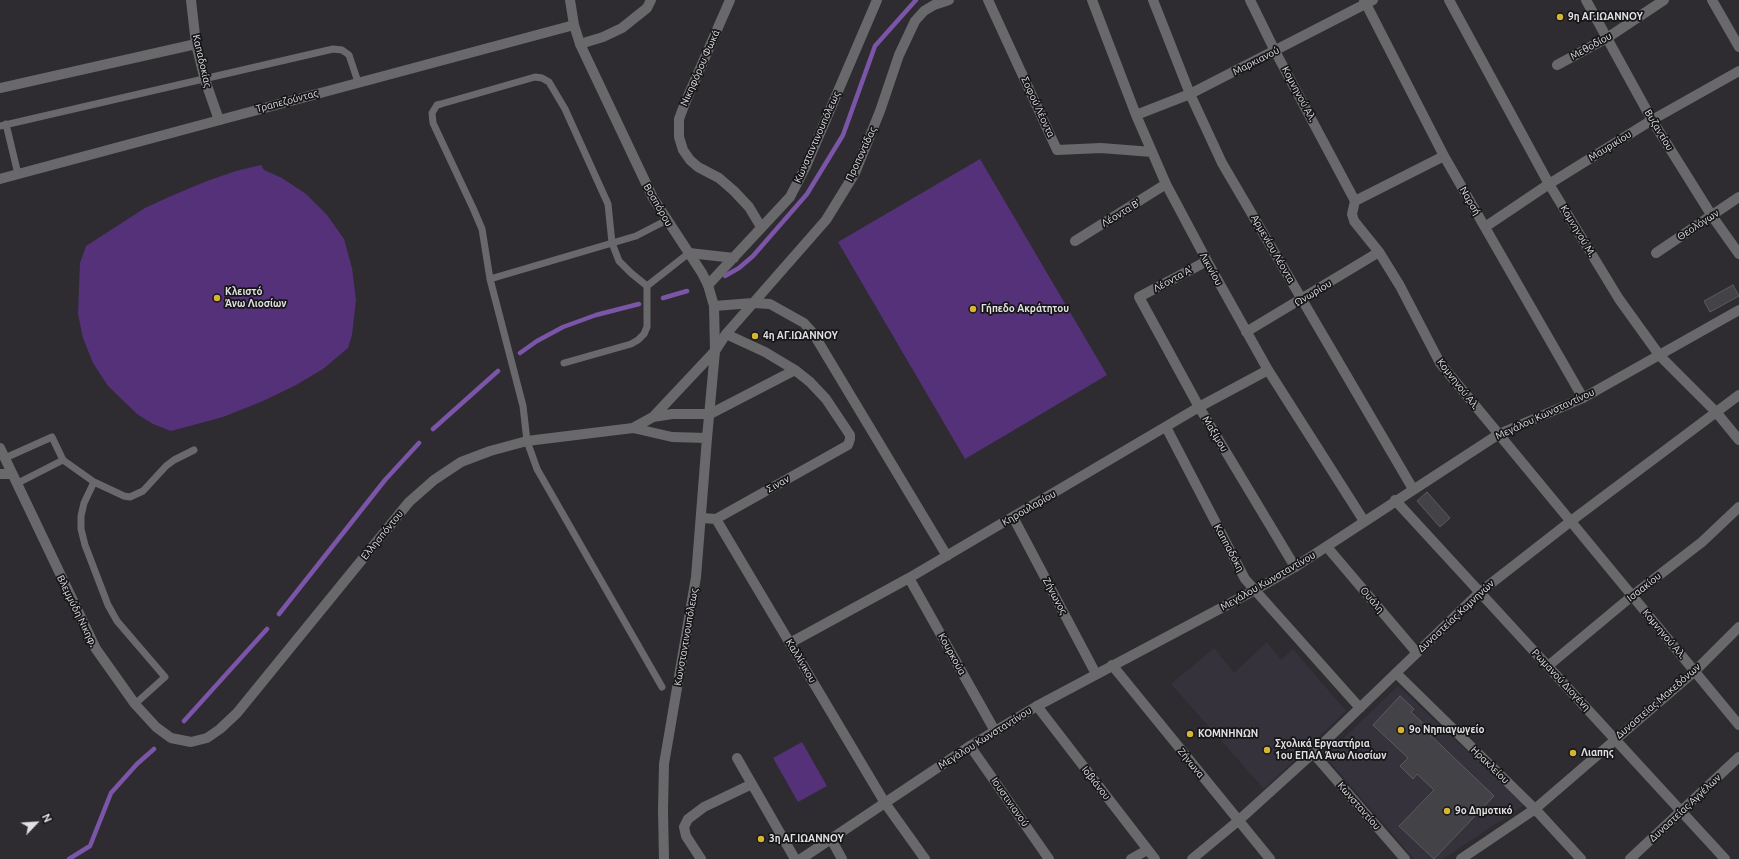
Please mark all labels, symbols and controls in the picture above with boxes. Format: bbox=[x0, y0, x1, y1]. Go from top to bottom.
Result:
place label: 9η ΑΓ.ΙΩΑΝΝΟΥ bbox=[1568, 11, 1643, 23]
marker: 9η ΑΓ.ΙΩΑΝΝΟΥ bbox=[1555, 12, 1565, 22]
street label: Νικηφόρου Φωκά bbox=[678, 28, 722, 108]
street label: Μεθοδίου bbox=[1568, 30, 1614, 62]
street label: Καπαδοκίας bbox=[190, 33, 214, 89]
street label: Μαρκιανού bbox=[1231, 44, 1281, 78]
street label: Κομνηνού Αλ. bbox=[1279, 64, 1319, 124]
street label: Σοφού Λέοντα bbox=[1019, 75, 1057, 139]
street label: Τραπεζούντας bbox=[255, 87, 319, 115]
street label: Κωνσταντινουπόλεως bbox=[791, 90, 843, 184]
street label: Βυζαντίου bbox=[1642, 107, 1676, 153]
street label: Προποντίδας bbox=[843, 125, 879, 183]
street label: Μαυρικίου bbox=[1586, 128, 1634, 164]
street label: Βοσπόρου bbox=[641, 181, 675, 229]
street label: Ναρσή bbox=[1457, 185, 1483, 217]
street label: Λέοντα Β' bbox=[1099, 197, 1143, 229]
street label: Κομνηνού Μ. bbox=[1558, 203, 1598, 259]
street label: Θεολόγων bbox=[1675, 207, 1721, 243]
street label: Αρμενίου Λέοντα bbox=[1249, 213, 1297, 285]
street label: Λικινίου bbox=[1197, 251, 1225, 287]
street label: Λέοντα Α' bbox=[1151, 263, 1195, 295]
street label: Ωνωρίου bbox=[1292, 277, 1334, 309]
place label: Κλειστό Άνω Λιοσίων bbox=[225, 286, 286, 310]
marker: Κλειστό Άνω Λιοσίων bbox=[212, 293, 222, 303]
place label: Γήπεδο Ακράτητου bbox=[981, 303, 1069, 315]
marker: Γήπεδο Ακράτητου bbox=[968, 304, 978, 314]
place label: 4η ΑΓ.ΙΩΑΝΝΟΥ bbox=[763, 330, 838, 342]
marker: 4η ΑΓ.ΙΩΑΝΝΟΥ bbox=[750, 331, 760, 341]
street label: Κομνηνού Αλ. bbox=[1435, 356, 1481, 412]
street label: Μεγάλου Κωνσταντίνου bbox=[1494, 386, 1596, 442]
street label: Μαξίμου bbox=[1200, 414, 1230, 454]
street label: Σιναν bbox=[765, 473, 791, 495]
street label: Κηρουλαρίου bbox=[1000, 488, 1058, 528]
street label: Ελλησπόντου bbox=[358, 508, 406, 562]
street label: Καππαδόκη bbox=[1211, 522, 1247, 574]
street label: Μεγάλου Κωνσταντίνου bbox=[1218, 549, 1318, 613]
street label: Ισαακίου bbox=[1625, 570, 1663, 604]
street label: Βλεμμύδη Νικηφ. bbox=[54, 573, 100, 649]
street label: Ζήνωνος bbox=[1040, 576, 1070, 616]
street label: Δυναστείας Κομνηνών bbox=[1415, 578, 1497, 654]
street label: Ουάλη bbox=[1358, 585, 1386, 615]
street label: Κωνσταντινουπόλεως bbox=[672, 587, 700, 687]
street label: Κομνηνού Αλ. bbox=[1640, 607, 1688, 661]
street label: Κουρκούα bbox=[936, 631, 968, 677]
street label: Καλλίνικου bbox=[783, 637, 819, 685]
street label: Ρωμανού Διογένη bbox=[1529, 647, 1593, 713]
street label: Δυναστείας Μακεδόνων bbox=[1613, 661, 1703, 741]
street label: Μεγάλου Κωνσταντίνου bbox=[936, 704, 1034, 772]
place label: 9ο Νηπιαγωγείο bbox=[1409, 724, 1485, 736]
marker: 9ο Νηπιαγωγείο bbox=[1396, 725, 1406, 735]
place label: ΚΟΜΝΗΝΩΝ bbox=[1198, 728, 1258, 740]
marker: ΚΟΜΝΗΝΩΝ bbox=[1185, 729, 1195, 739]
place label: Σχολικά Εργαστήρια 1ου ΕΠΑΛ Άνω Λιοσίων bbox=[1275, 738, 1386, 762]
street label: Ηρακλείου bbox=[1468, 744, 1512, 786]
marker: Σχολικά Εργαστήρια 1ου ΕΠΑΛ Άνω Λιοσίων bbox=[1262, 745, 1272, 755]
street label: Ζήνωνα bbox=[1175, 746, 1207, 780]
place label: Λιαπης bbox=[1581, 747, 1614, 759]
marker: Λιαπης bbox=[1568, 748, 1578, 758]
street label: Ιοβιάνου bbox=[1079, 764, 1113, 802]
street label: Δυναστείας Αγγέλων bbox=[1647, 772, 1723, 844]
street label: Ιουστινιανού bbox=[989, 775, 1031, 829]
street label: Κωνσταντίου bbox=[1335, 780, 1383, 832]
north arrow bbox=[16, 803, 56, 843]
place label: 9ο Δημοτικό bbox=[1455, 805, 1513, 817]
marker: 9ο Δημοτικό bbox=[1442, 806, 1452, 816]
text: N bbox=[40, 812, 54, 824]
place label: 3η ΑΓ.ΙΩΑΝΝΟΥ bbox=[769, 833, 844, 845]
marker: 3η ΑΓ.ΙΩΑΝΝΟΥ bbox=[756, 834, 766, 844]

